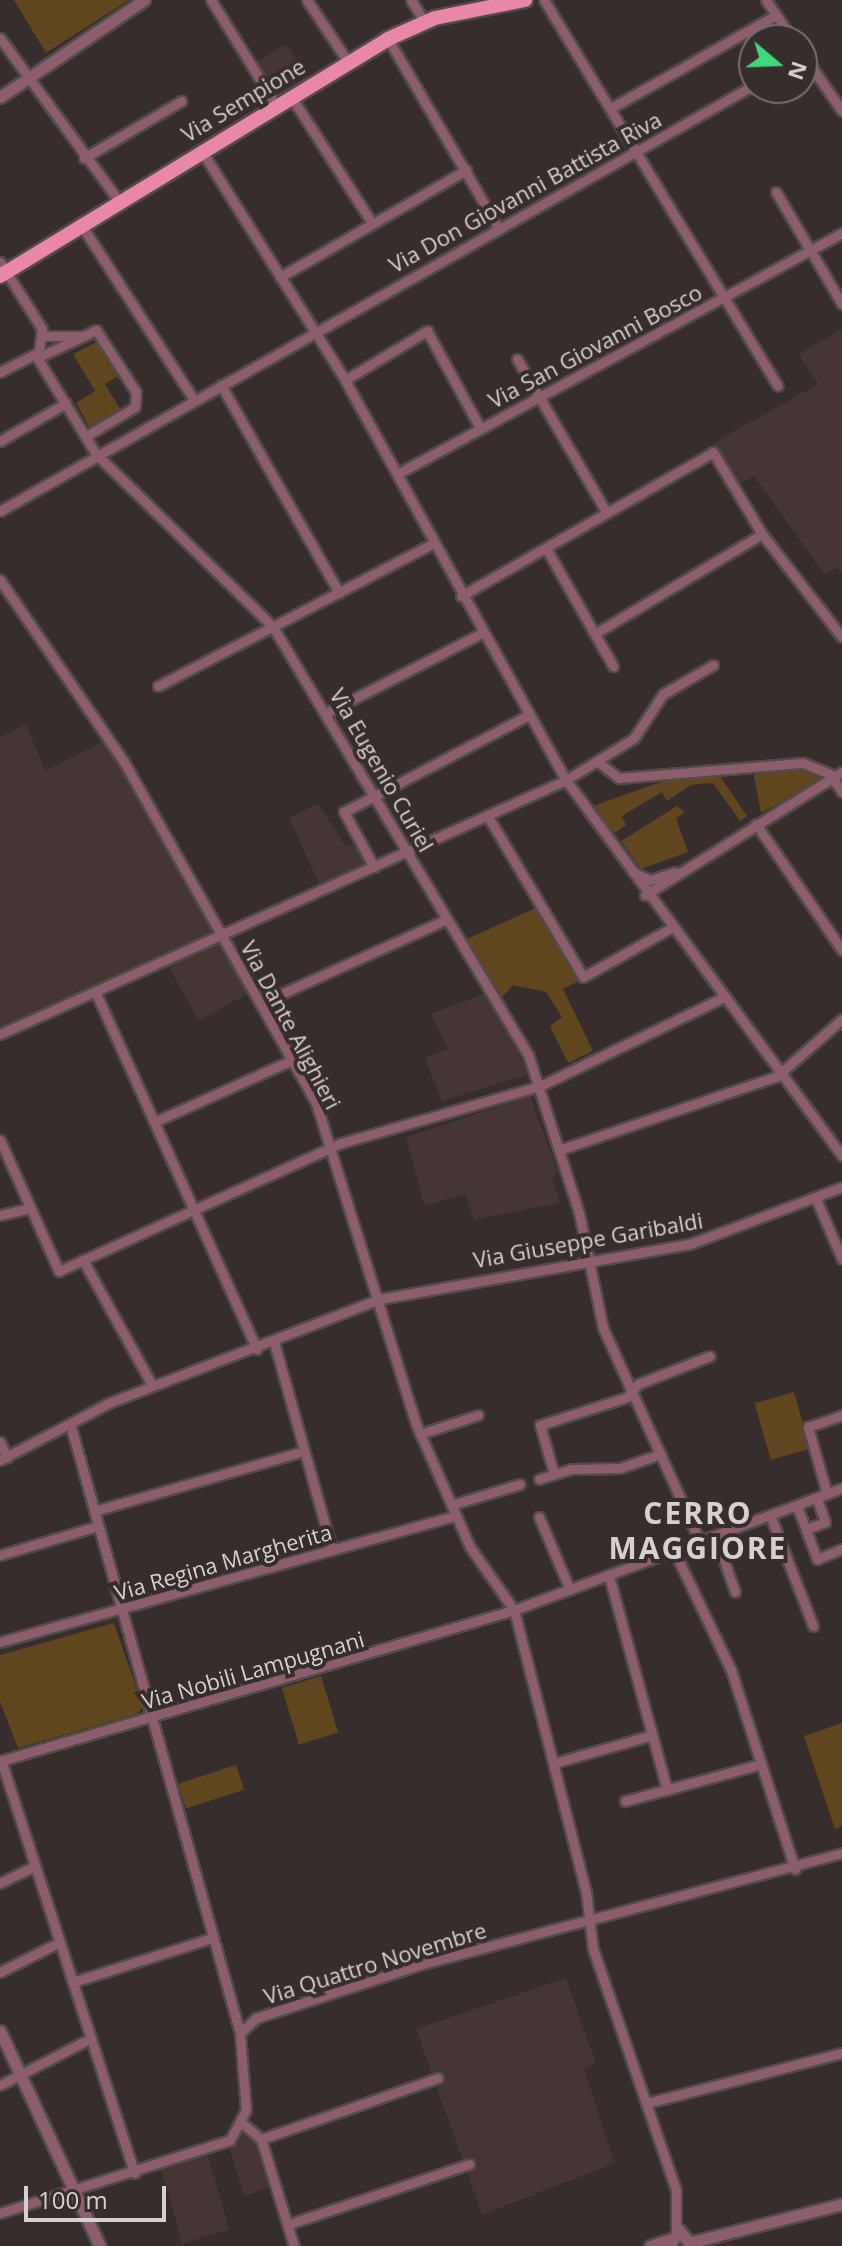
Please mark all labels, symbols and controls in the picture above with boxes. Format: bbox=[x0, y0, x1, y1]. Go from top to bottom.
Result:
north arrow bbox=[738, 24, 818, 104]
street label: Via Sempione bbox=[176, 53, 310, 147]
text: N bbox=[782, 58, 816, 84]
street label: Via Don Giovanni Battista Riva bbox=[384, 106, 666, 278]
street label: Via San Giovanni Bosco bbox=[484, 278, 706, 414]
street label: Via Eugenio Curiel bbox=[324, 684, 440, 856]
street label: Via Dante Alighieri bbox=[235, 936, 347, 1114]
street label: Via Giuseppe Garibaldi bbox=[471, 1207, 705, 1273]
district label: CERRO MAGGIORE bbox=[609, 1495, 787, 1566]
street label: Via Regina Margherita bbox=[111, 1518, 335, 1606]
street label: Via Nobili Lampugnani bbox=[139, 1626, 367, 1714]
street label: Via Quattro Novembre bbox=[261, 1917, 489, 2009]
scale bar bbox=[28, 2170, 170, 2220]
text: 100 m bbox=[38, 2183, 108, 2216]

